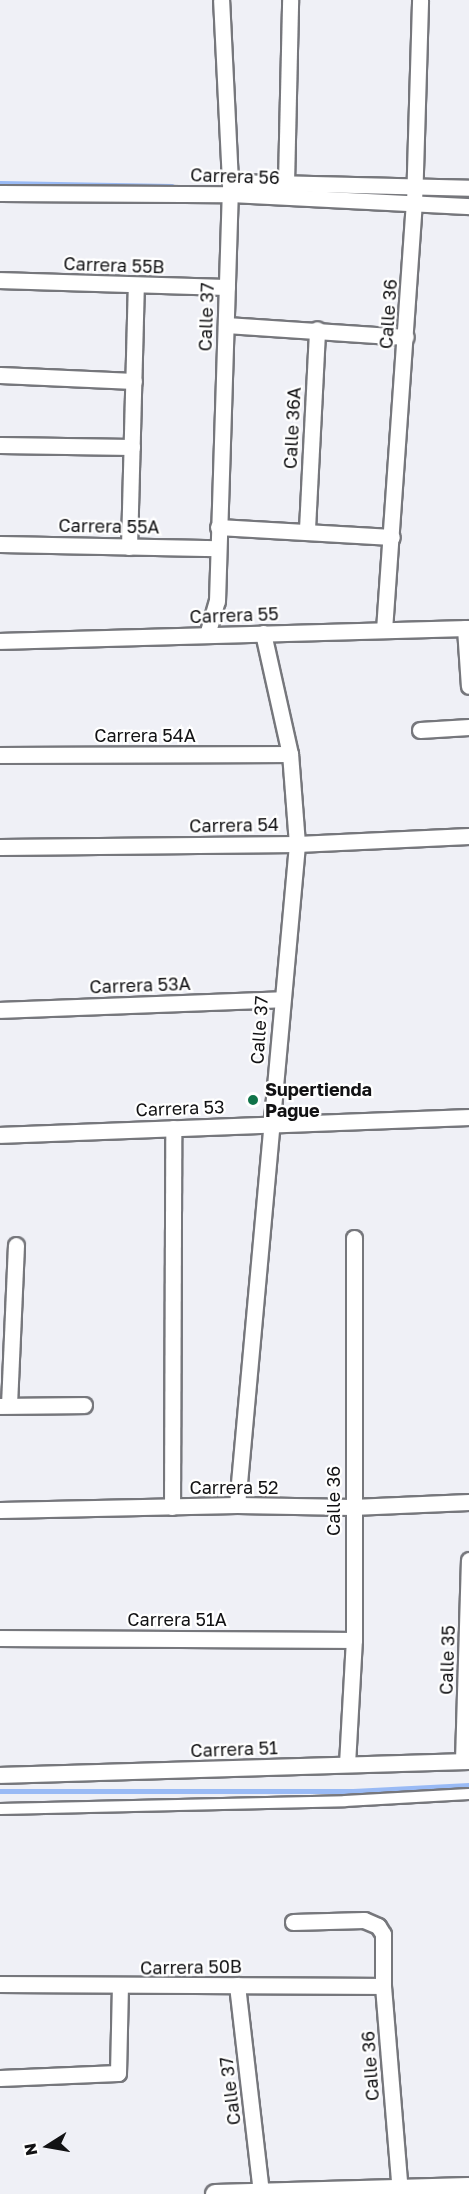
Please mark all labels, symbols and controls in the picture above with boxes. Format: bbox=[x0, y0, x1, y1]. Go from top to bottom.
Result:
street label: Carrera 56 bbox=[190, 164, 280, 188]
street label: Carrera 55B bbox=[63, 252, 165, 278]
street label: Calle 36 bbox=[375, 278, 401, 350]
street label: Calle 37 bbox=[194, 282, 218, 352]
street label: Calle 36A bbox=[279, 386, 305, 470]
street label: Carrera 55A bbox=[58, 514, 160, 538]
street label: Carrera 55 bbox=[189, 603, 279, 627]
street label: Carrera 54A bbox=[94, 724, 196, 746]
street label: Carrera 54 bbox=[189, 813, 279, 837]
street label: Carrera 53A bbox=[89, 972, 191, 998]
street label: Calle 37 bbox=[246, 995, 272, 1065]
place label: Supertienda Pague bbox=[265, 1079, 372, 1122]
marker: Supertienda Pague bbox=[246, 1093, 260, 1107]
street label: Carrera 53 bbox=[135, 1096, 225, 1120]
street label: Calle 36 bbox=[322, 1466, 344, 1536]
street label: Carrera 52 bbox=[189, 1476, 279, 1498]
street label: Carrera 51A bbox=[127, 1608, 227, 1630]
street label: Calle 35 bbox=[435, 1625, 459, 1695]
street label: Carrera 51 bbox=[190, 1737, 278, 1761]
street label: Carrera 50B bbox=[140, 1955, 242, 1979]
street label: Calle 36 bbox=[357, 2030, 383, 2102]
street label: Calle 37 bbox=[215, 2056, 245, 2126]
north arrow bbox=[18, 2116, 78, 2176]
text: N bbox=[19, 2142, 41, 2157]

